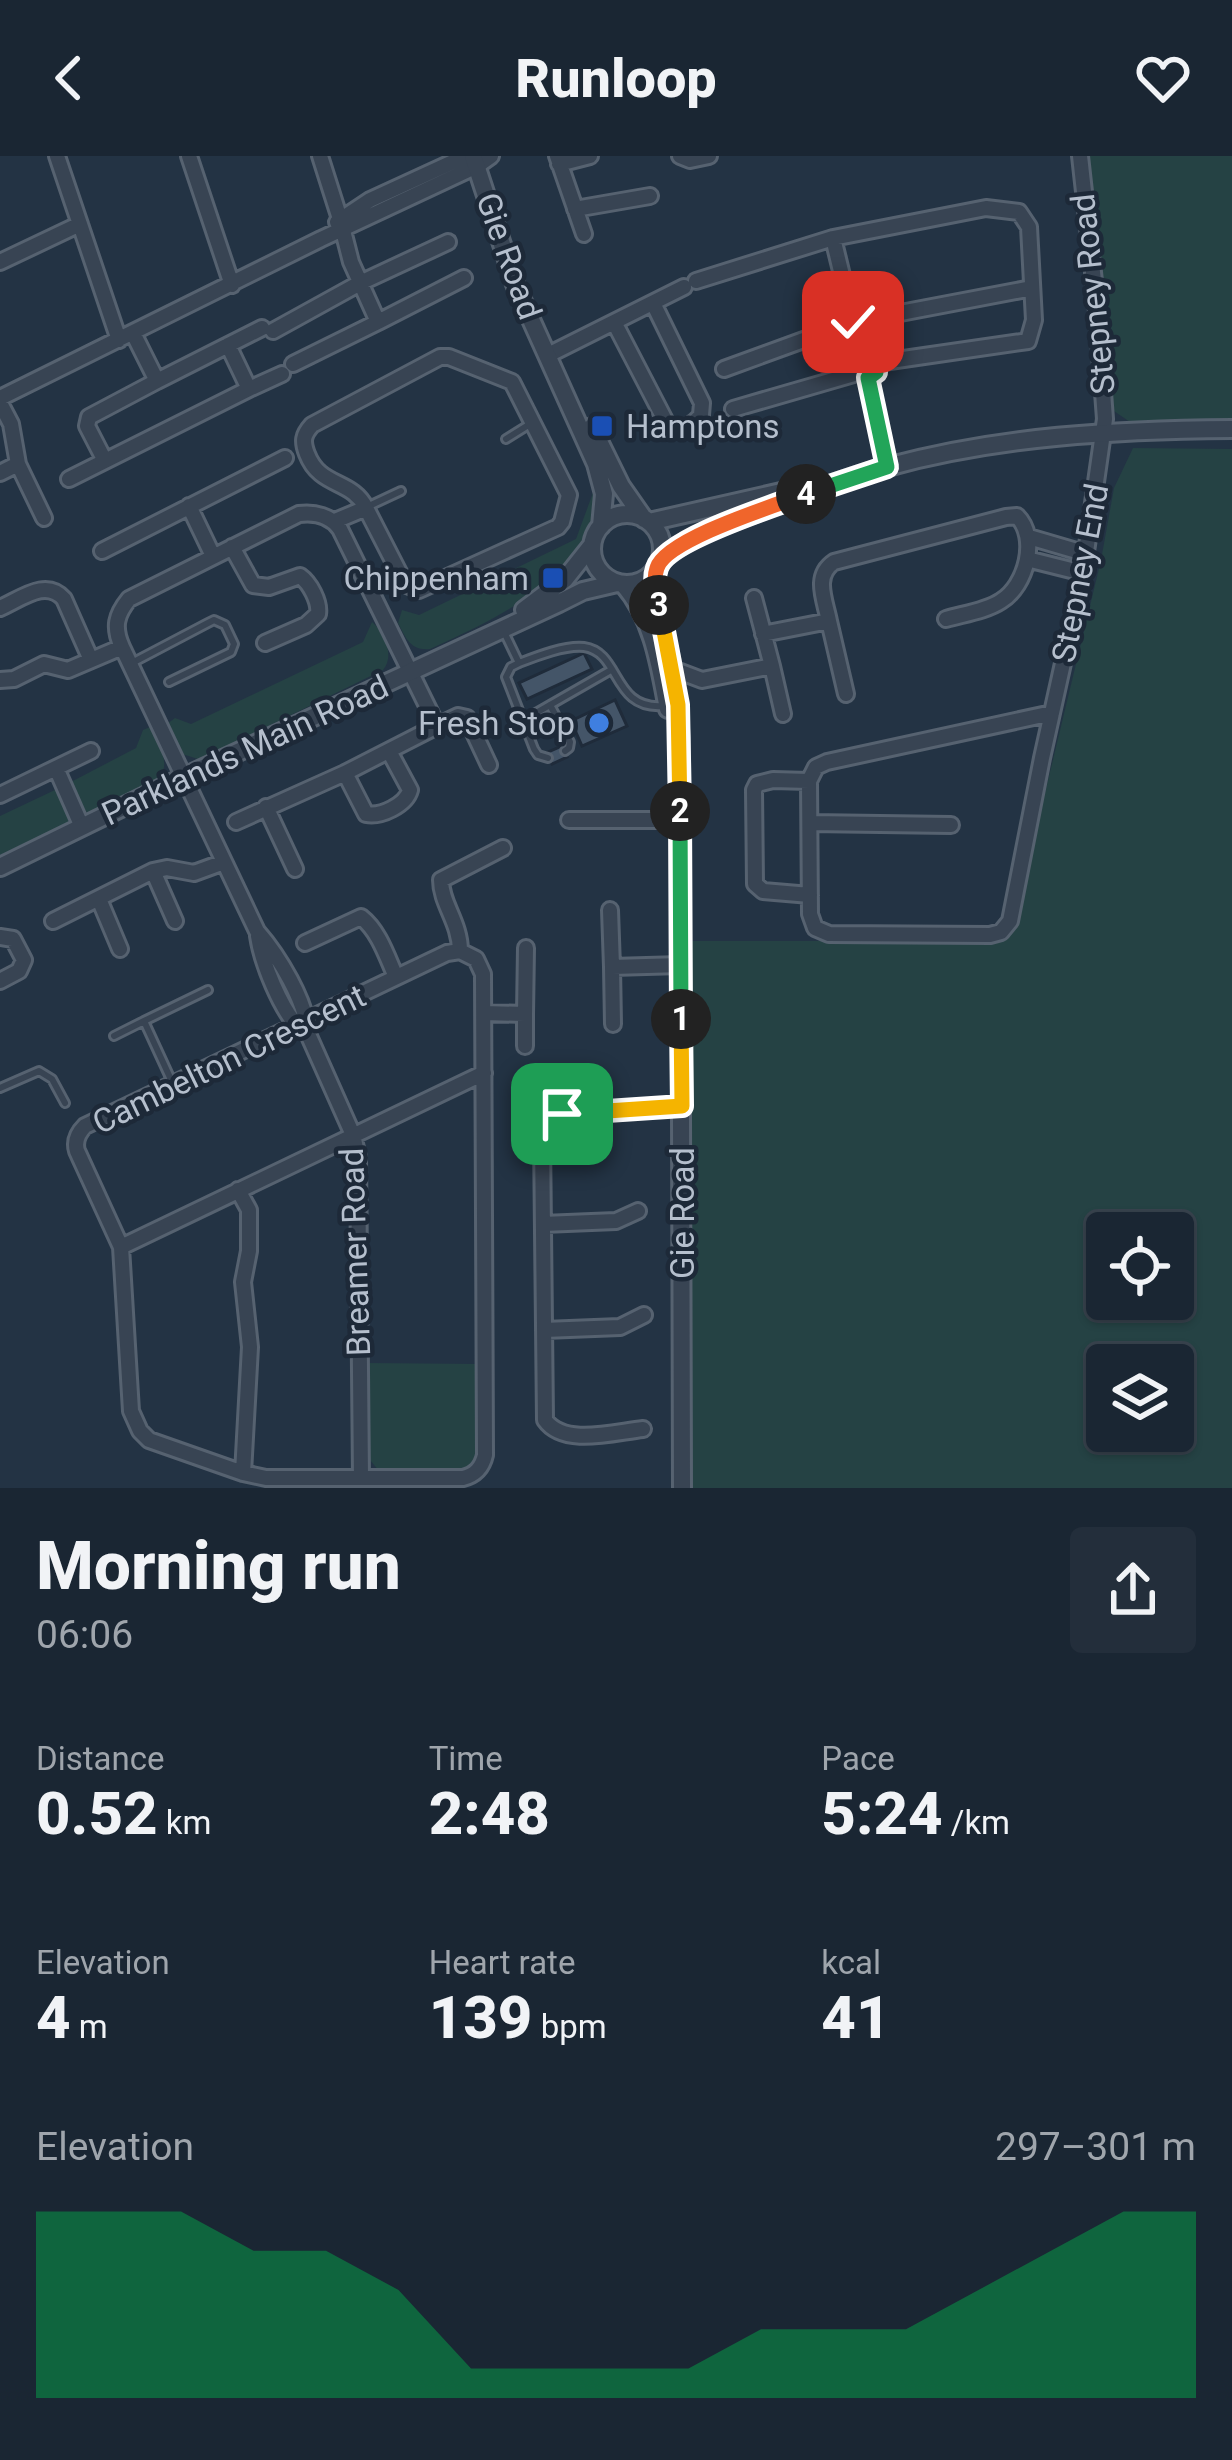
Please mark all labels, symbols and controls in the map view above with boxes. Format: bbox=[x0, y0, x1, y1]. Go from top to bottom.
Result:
icon: back bbox=[36, 45, 102, 111]
icon: heart bbox=[1130, 45, 1196, 111]
text: Runloop bbox=[515, 47, 717, 110]
street label: Gie Road bbox=[468, 187, 550, 325]
street label: Stepney Road bbox=[1063, 192, 1123, 396]
pin bbox=[802, 271, 904, 373]
icon: check bbox=[820, 289, 886, 355]
place label: Hamptons bbox=[626, 407, 780, 446]
marker: Hamptons bbox=[589, 413, 615, 439]
pin: 4 bbox=[776, 464, 836, 524]
text: 4 bbox=[797, 474, 815, 513]
street label: Stepney End bbox=[1044, 480, 1116, 666]
place label: Chippenham bbox=[343, 559, 529, 598]
marker: Chippenham bbox=[540, 565, 566, 591]
pin: 3 bbox=[629, 575, 689, 635]
text: 3 bbox=[650, 585, 668, 624]
street label: Parklands Main Road bbox=[96, 667, 394, 833]
place label: Fresh Stop bbox=[418, 704, 575, 743]
marker: Fresh Stop bbox=[586, 710, 612, 736]
pin: 2 bbox=[650, 781, 710, 841]
text: 2 bbox=[671, 791, 689, 830]
street label: Cambelton Crescent bbox=[86, 976, 372, 1142]
pin: 1 bbox=[651, 989, 711, 1049]
text: 1 bbox=[672, 999, 690, 1038]
pin bbox=[511, 1063, 613, 1165]
icon: arrive bbox=[529, 1081, 595, 1147]
street label: Breamer Road bbox=[332, 1147, 378, 1357]
street label: Gie Road bbox=[663, 1147, 702, 1279]
map controls bbox=[1086, 1212, 1194, 1452]
button: locate bbox=[1086, 1212, 1194, 1320]
button: layers bbox=[1086, 1344, 1194, 1452]
button: share bbox=[1070, 1527, 1196, 1653]
text: Morning run bbox=[36, 1528, 401, 1605]
text: 06:06 bbox=[36, 1612, 133, 1658]
text: Distance bbox=[36, 1739, 164, 1778]
text: Time bbox=[429, 1739, 503, 1778]
text: Pace bbox=[821, 1739, 895, 1778]
text: 0.52 bbox=[36, 1778, 158, 1849]
text: 2:48 bbox=[429, 1778, 550, 1849]
text: 5:24 bbox=[821, 1778, 943, 1849]
text: km bbox=[158, 1803, 211, 1842]
text: /km bbox=[943, 1803, 1010, 1842]
text: Elevation bbox=[36, 1943, 170, 1982]
text: Heart rate bbox=[429, 1943, 575, 1982]
text: kcal bbox=[821, 1943, 881, 1982]
text: 4 bbox=[36, 1982, 71, 2053]
text: 139 bbox=[429, 1982, 532, 2053]
text: 41 bbox=[821, 1982, 891, 2053]
text: m bbox=[71, 2007, 108, 2046]
text: bpm bbox=[532, 2007, 607, 2046]
text: Elevation bbox=[36, 2124, 194, 2170]
text: 297–301 m bbox=[995, 2124, 1196, 2170]

